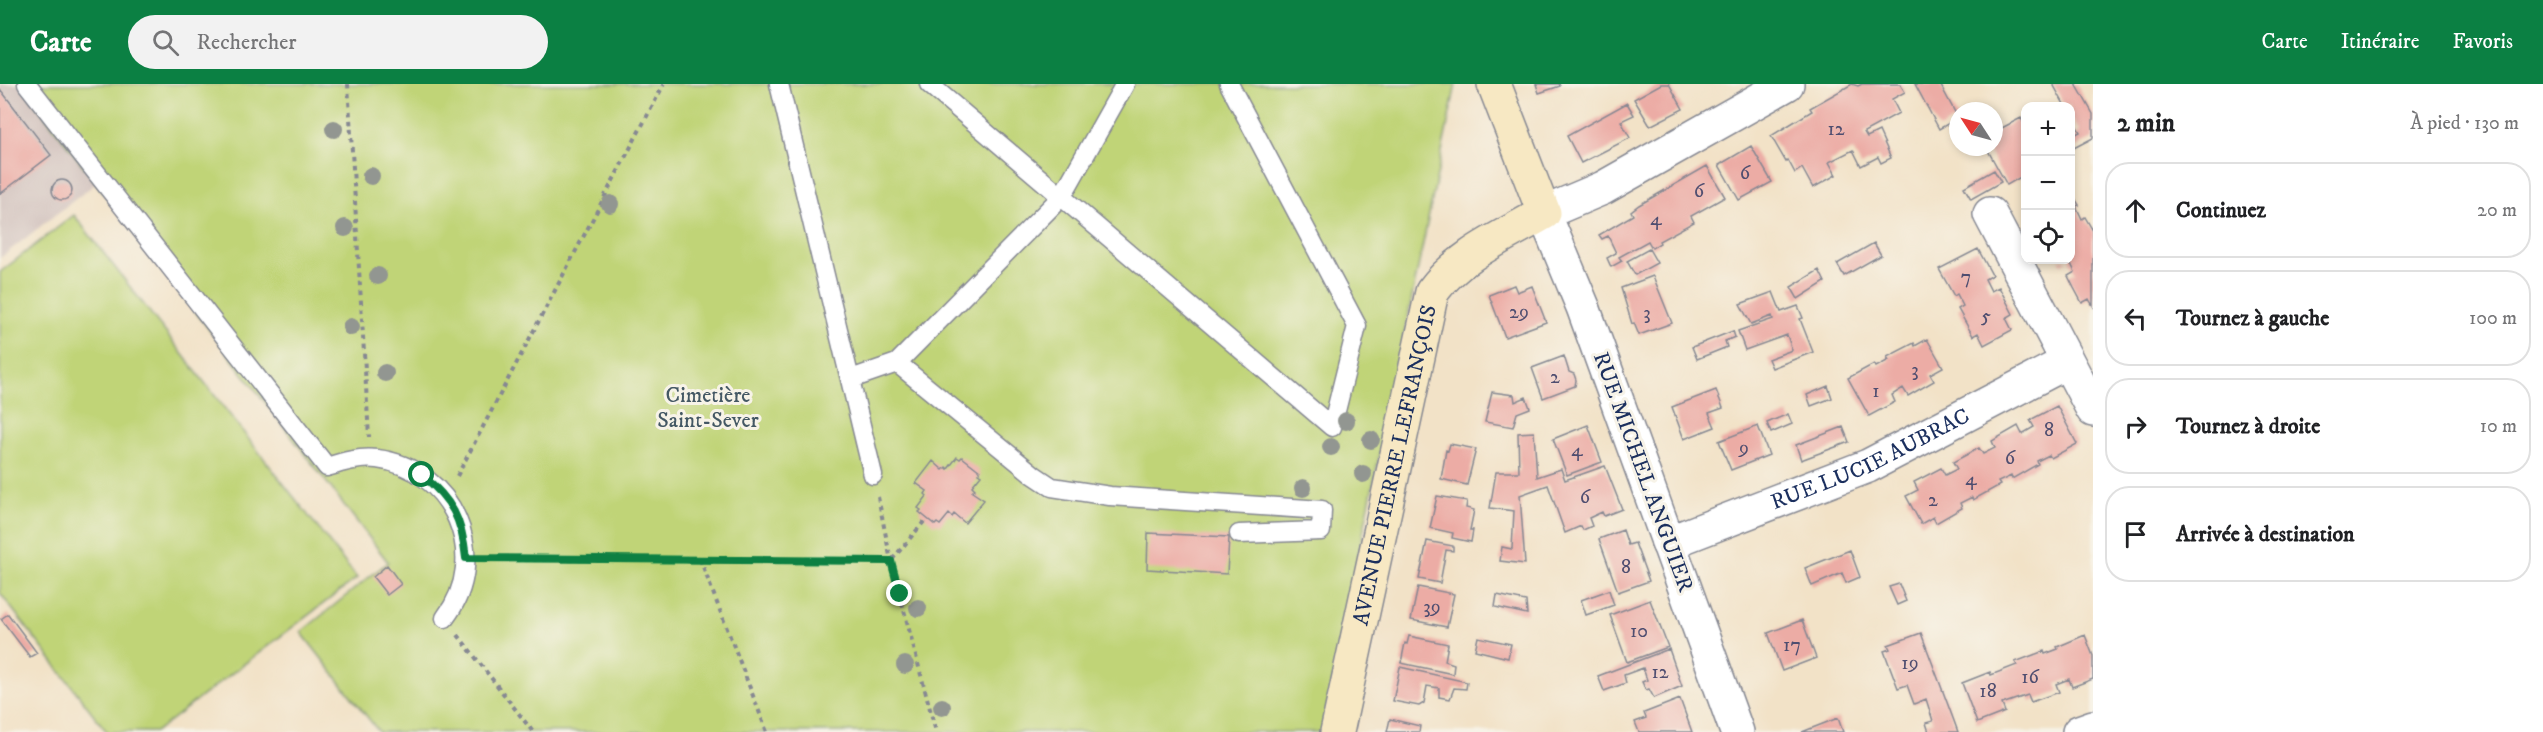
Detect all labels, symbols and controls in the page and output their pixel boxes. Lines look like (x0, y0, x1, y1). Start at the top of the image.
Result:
search box (128, 15, 548, 69)
text: Carte (30, 25, 92, 60)
icon: search (149, 26, 182, 59)
text: Rechercher (197, 29, 297, 56)
text: Carte (2262, 29, 2308, 55)
text: Itinéraire (2341, 29, 2419, 55)
text: Favoris (2452, 29, 2513, 55)
north arrow (1949, 102, 2003, 156)
map controls (2021, 102, 2075, 264)
button: + (2021, 102, 2075, 156)
text: 2 min (2117, 107, 2175, 140)
text: À pied · 130 m (2410, 111, 2519, 136)
house number: 12 (1827, 117, 1845, 142)
button: − (2021, 156, 2075, 210)
house number: 6 (1740, 161, 1751, 186)
house number: 6 (1694, 179, 1705, 204)
icon: ahead (2119, 194, 2152, 227)
text: Continuez (2176, 197, 2266, 224)
text: 20 m (2477, 198, 2517, 223)
house number: 4 (1650, 207, 1662, 232)
button: locate (2021, 210, 2075, 264)
house number: 7 (1961, 265, 1971, 290)
house number: 29 (1509, 300, 1529, 325)
house number: 3 (1643, 301, 1651, 326)
street label: AVENUE PIERRE LEFRANÇOIS (1347, 302, 1442, 628)
icon: left (2119, 302, 2152, 335)
house number: 5 (1981, 304, 1991, 329)
text: Tournez à gauche (2176, 305, 2329, 332)
text: 100 m (2469, 306, 2517, 331)
street label: RUE MICHEL ANGUIER (1587, 348, 1699, 596)
house number: 3 (1911, 358, 1919, 383)
house number: 2 (1550, 365, 1560, 390)
house number: 1 (1872, 379, 1880, 404)
park label: Cimetière Saint-Sever (657, 382, 760, 434)
street label: RUE LUCIE AUBRAC (1767, 402, 1974, 516)
icon: right (2119, 410, 2152, 443)
text: Tournez à droite (2176, 413, 2320, 440)
text: 10 m (2480, 414, 2517, 439)
house number: 8 (2044, 418, 2054, 443)
house number: 9 (1738, 436, 1749, 461)
house number: 4 (1571, 438, 1583, 463)
house number: 6 (2005, 446, 2016, 471)
route start (408, 461, 434, 487)
house number: 4 (1965, 467, 1977, 492)
house number: 6 (1580, 485, 1591, 510)
house number: 2 (1928, 488, 1938, 513)
icon: arrive (2119, 518, 2152, 551)
text: Arrivée à destination (2176, 521, 2355, 548)
house number: 8 (1621, 555, 1631, 580)
route end (886, 580, 912, 606)
house number: 39 (1423, 595, 1441, 620)
house number: 10 (1630, 619, 1648, 644)
house number: 17 (1783, 633, 1801, 658)
house number: 19 (1901, 651, 1919, 676)
house number: 12 (1651, 660, 1669, 685)
house number: 16 (2021, 665, 2039, 690)
house number: 18 (1979, 679, 1997, 704)

